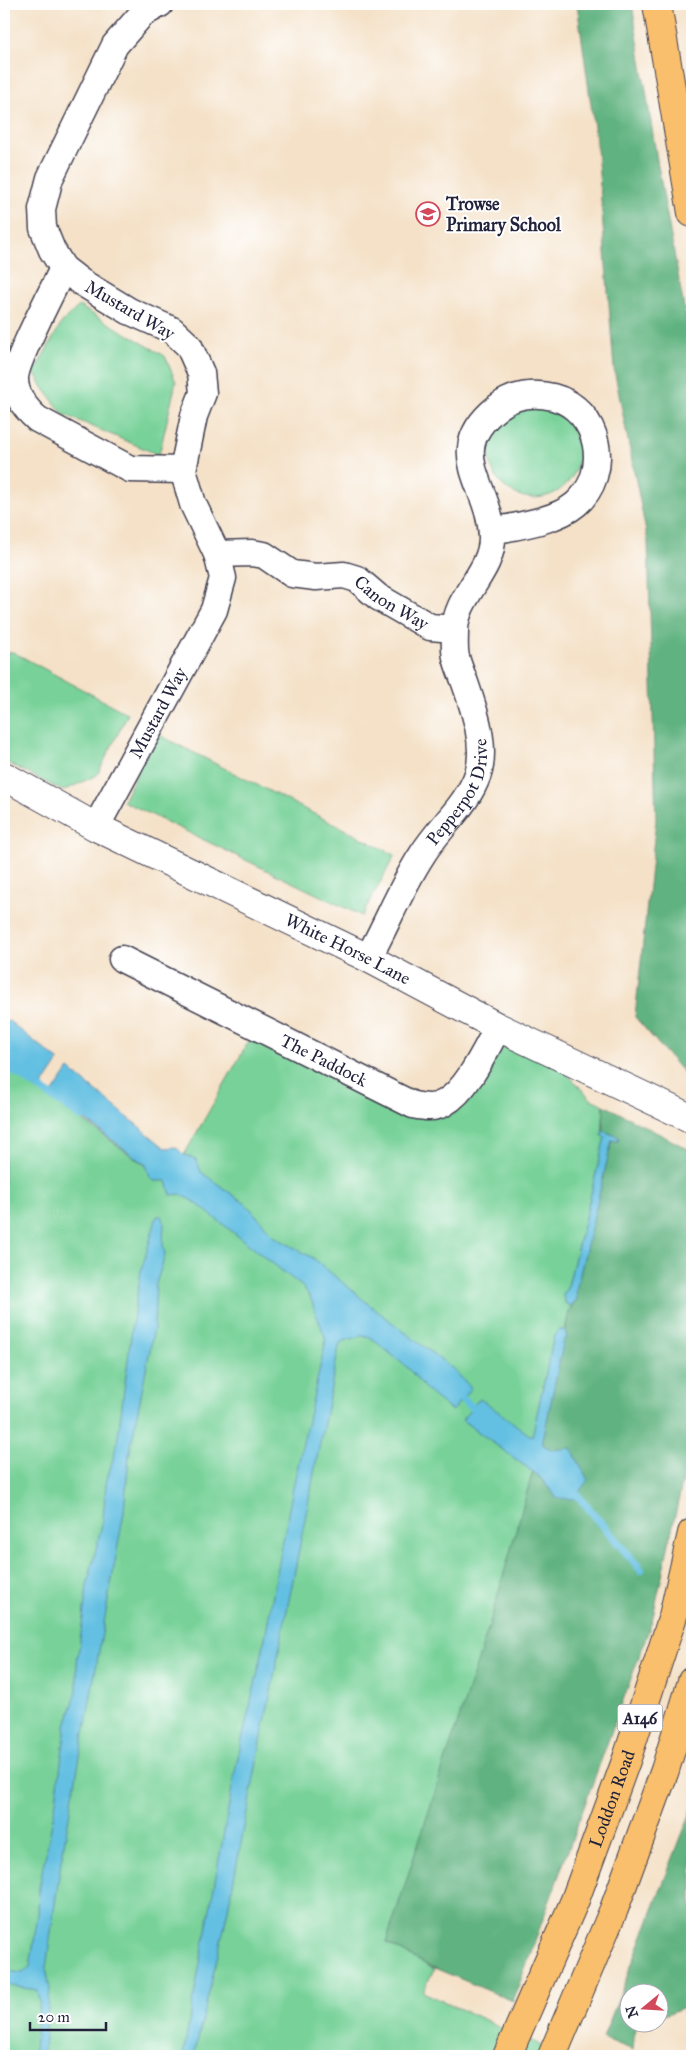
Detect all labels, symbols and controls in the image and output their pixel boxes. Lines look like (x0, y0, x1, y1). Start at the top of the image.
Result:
place label: Trowse Primary School (445, 193, 562, 237)
school or university icon: Trowse Primary School (415, 201, 441, 227)
street label: Mustard Way (81, 275, 179, 345)
street label: Canon Way (350, 571, 433, 635)
street label: Mustard Way (125, 663, 192, 762)
street label: Pepperpot Drive (422, 738, 492, 850)
street label: White Horse Lane (281, 909, 414, 990)
street label: The Paddock (277, 1029, 372, 1092)
road number: A146 (618, 1705, 662, 1732)
street label: Loddon Road (584, 1747, 640, 1850)
north arrow (618, 1982, 668, 2032)
scale bar (30, 2000, 106, 2032)
text: N (622, 2003, 642, 2020)
text: 20 m (38, 2008, 70, 2026)

